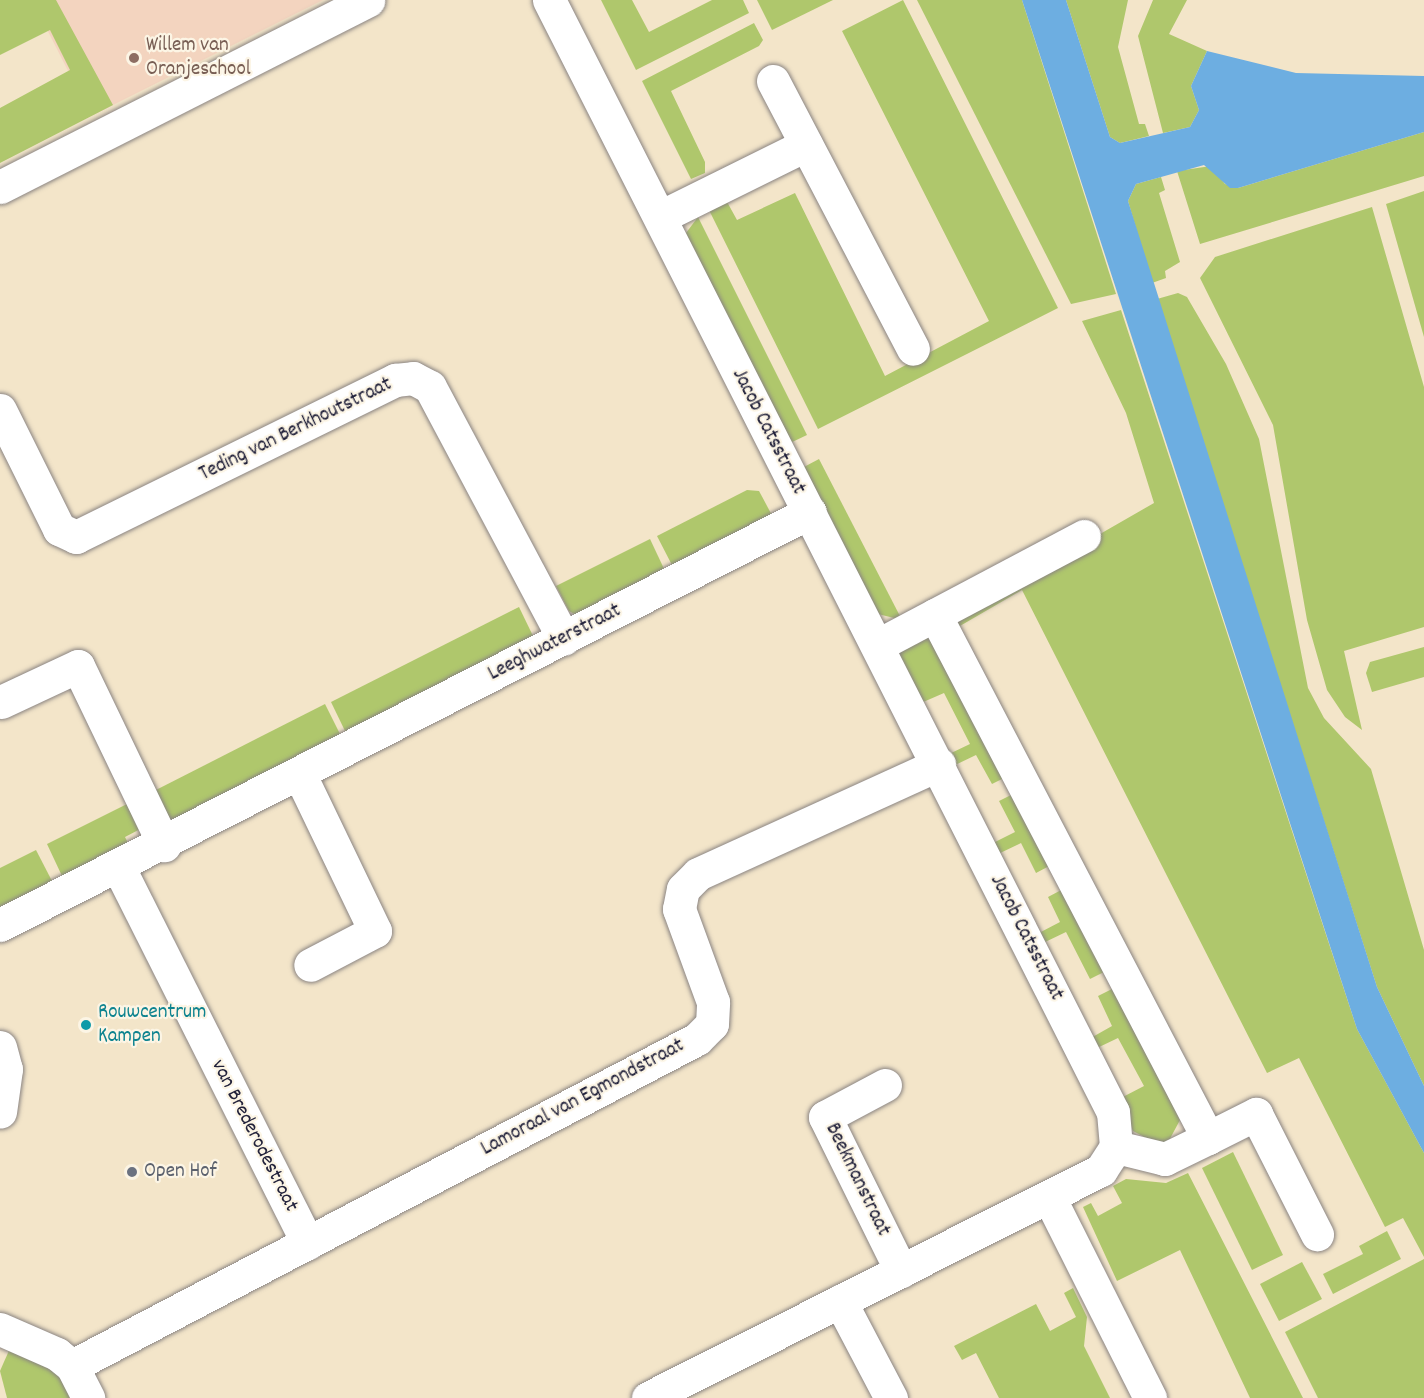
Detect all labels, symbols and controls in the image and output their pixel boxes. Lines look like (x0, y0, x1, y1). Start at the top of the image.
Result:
place label: Willem van Oranjeschool (146, 33, 251, 83)
marker: Willem van Oranjeschool (127, 51, 141, 65)
street label: Jacob Catsstraat (725, 365, 811, 499)
street label: Teding van Berkhoutstraat (195, 372, 397, 488)
street label: Leeghwaterstraat (484, 599, 626, 687)
street label: Jacob Catsstraat (983, 871, 1069, 1005)
place label: Rouwcentrum Kampen (98, 1000, 207, 1050)
marker: Rouwcentrum Kampen (79, 1018, 93, 1032)
street label: Lamoraal van Egmondstraat (477, 1034, 689, 1162)
street label: van Brederodestraat (205, 1056, 303, 1216)
street label: Beekmanstraat (819, 1119, 895, 1241)
place label: Open Hof (144, 1159, 217, 1185)
marker: Open Hof (125, 1165, 139, 1179)

